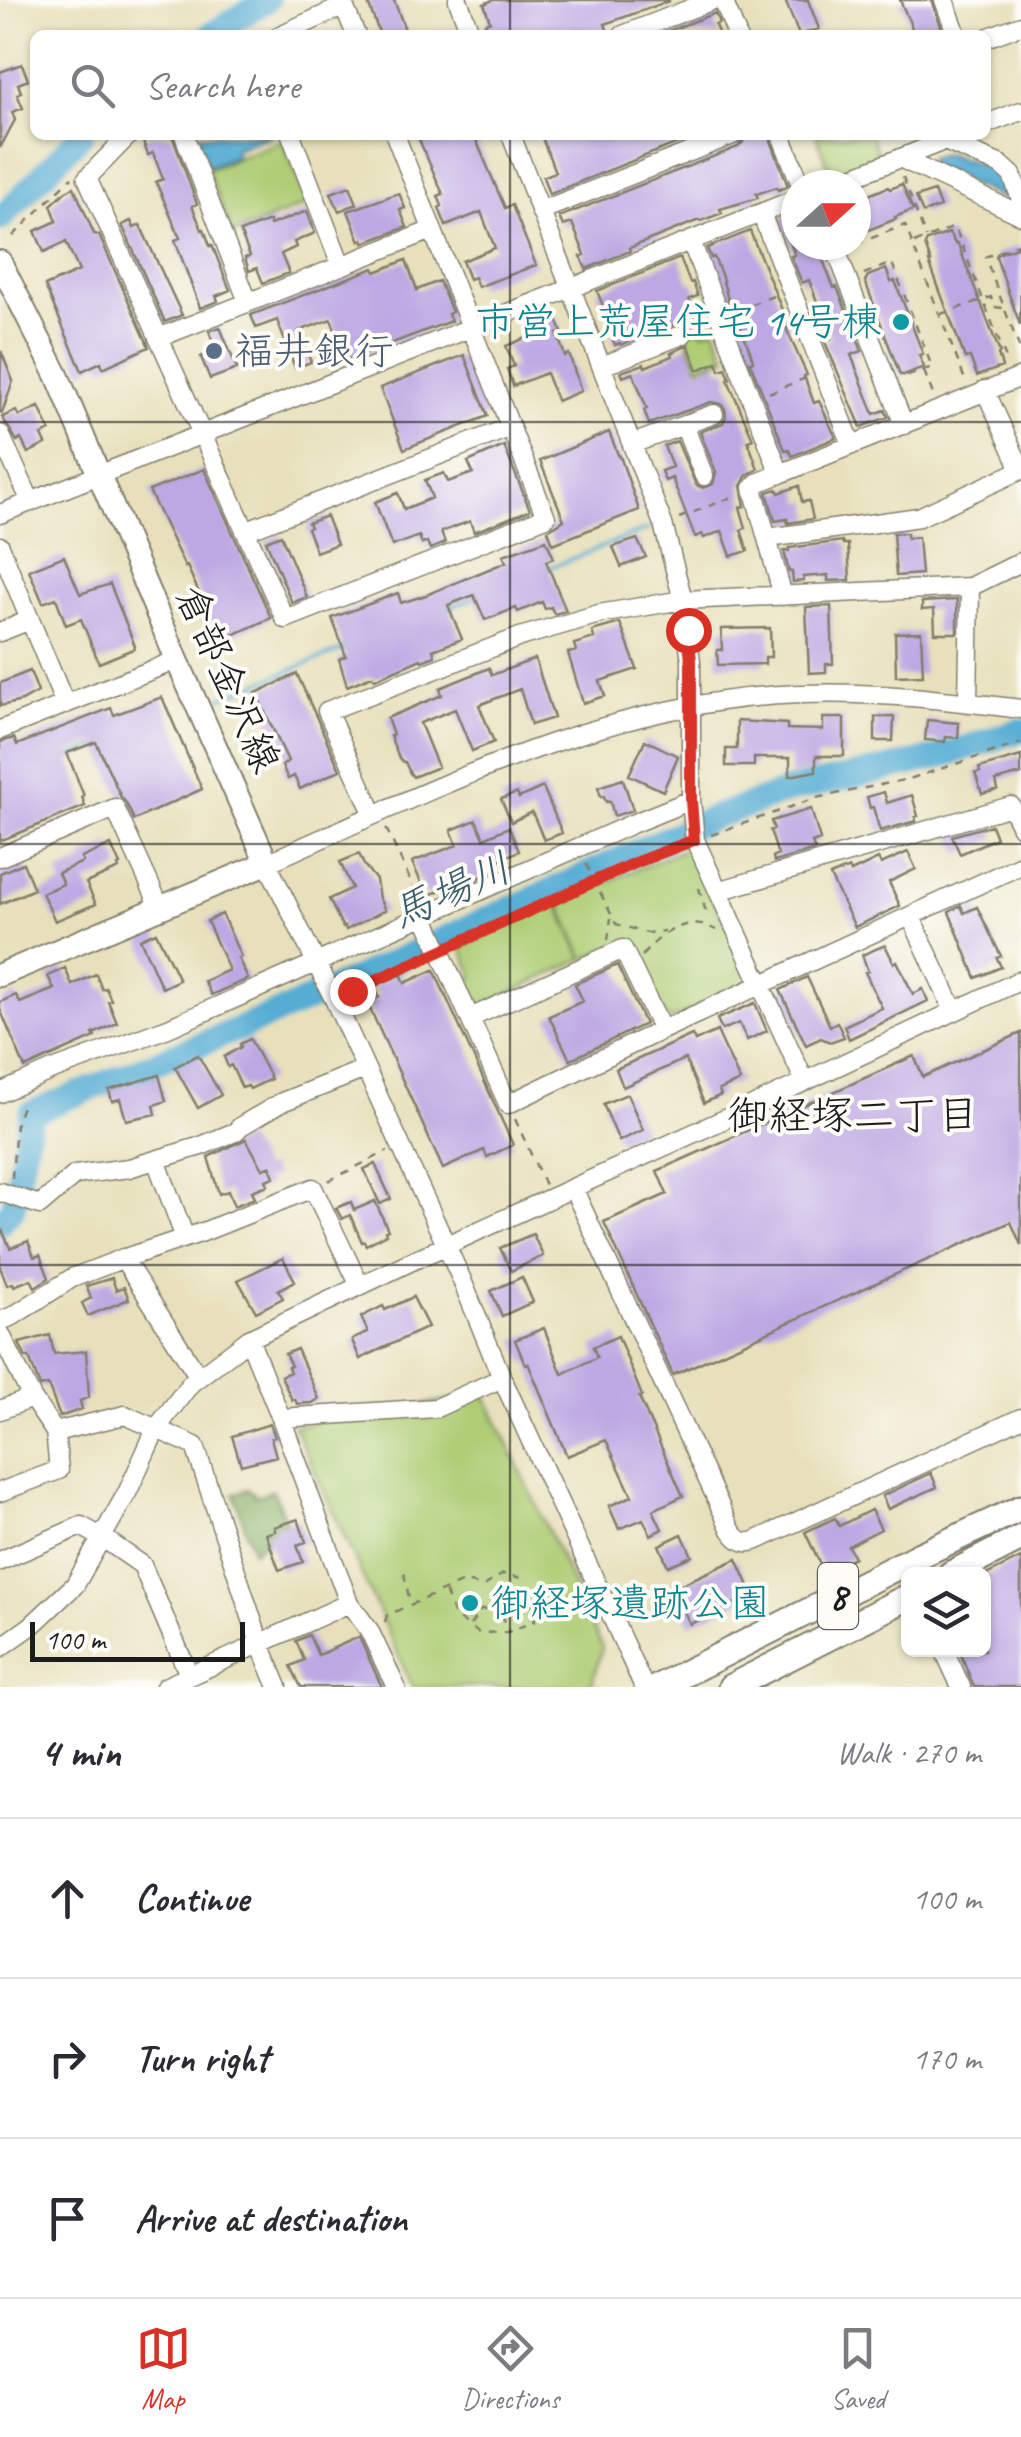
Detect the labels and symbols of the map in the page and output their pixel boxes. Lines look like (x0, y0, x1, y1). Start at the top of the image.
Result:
north arrow (781, 170, 871, 260)
place label: 市営上荒屋住宅 14号棟 (475, 297, 881, 347)
marker: 市営上荒屋住宅 14号棟 (890, 311, 912, 333)
place label: 福井銀行 (234, 326, 394, 376)
marker: 福井銀行 (203, 340, 225, 362)
street label: 倉部金沢線 (164, 577, 292, 781)
route start (666, 608, 712, 654)
water label: 馬場川 (383, 841, 519, 941)
route end (330, 969, 376, 1015)
district label: 御経塚二丁目 (727, 1089, 979, 1142)
road number: 8 (818, 1563, 858, 1629)
place label: 御経塚遺跡公園 (490, 1578, 770, 1628)
marker: 御経塚遺跡公園 (459, 1592, 481, 1614)
scale bar (30, 1617, 245, 1662)

